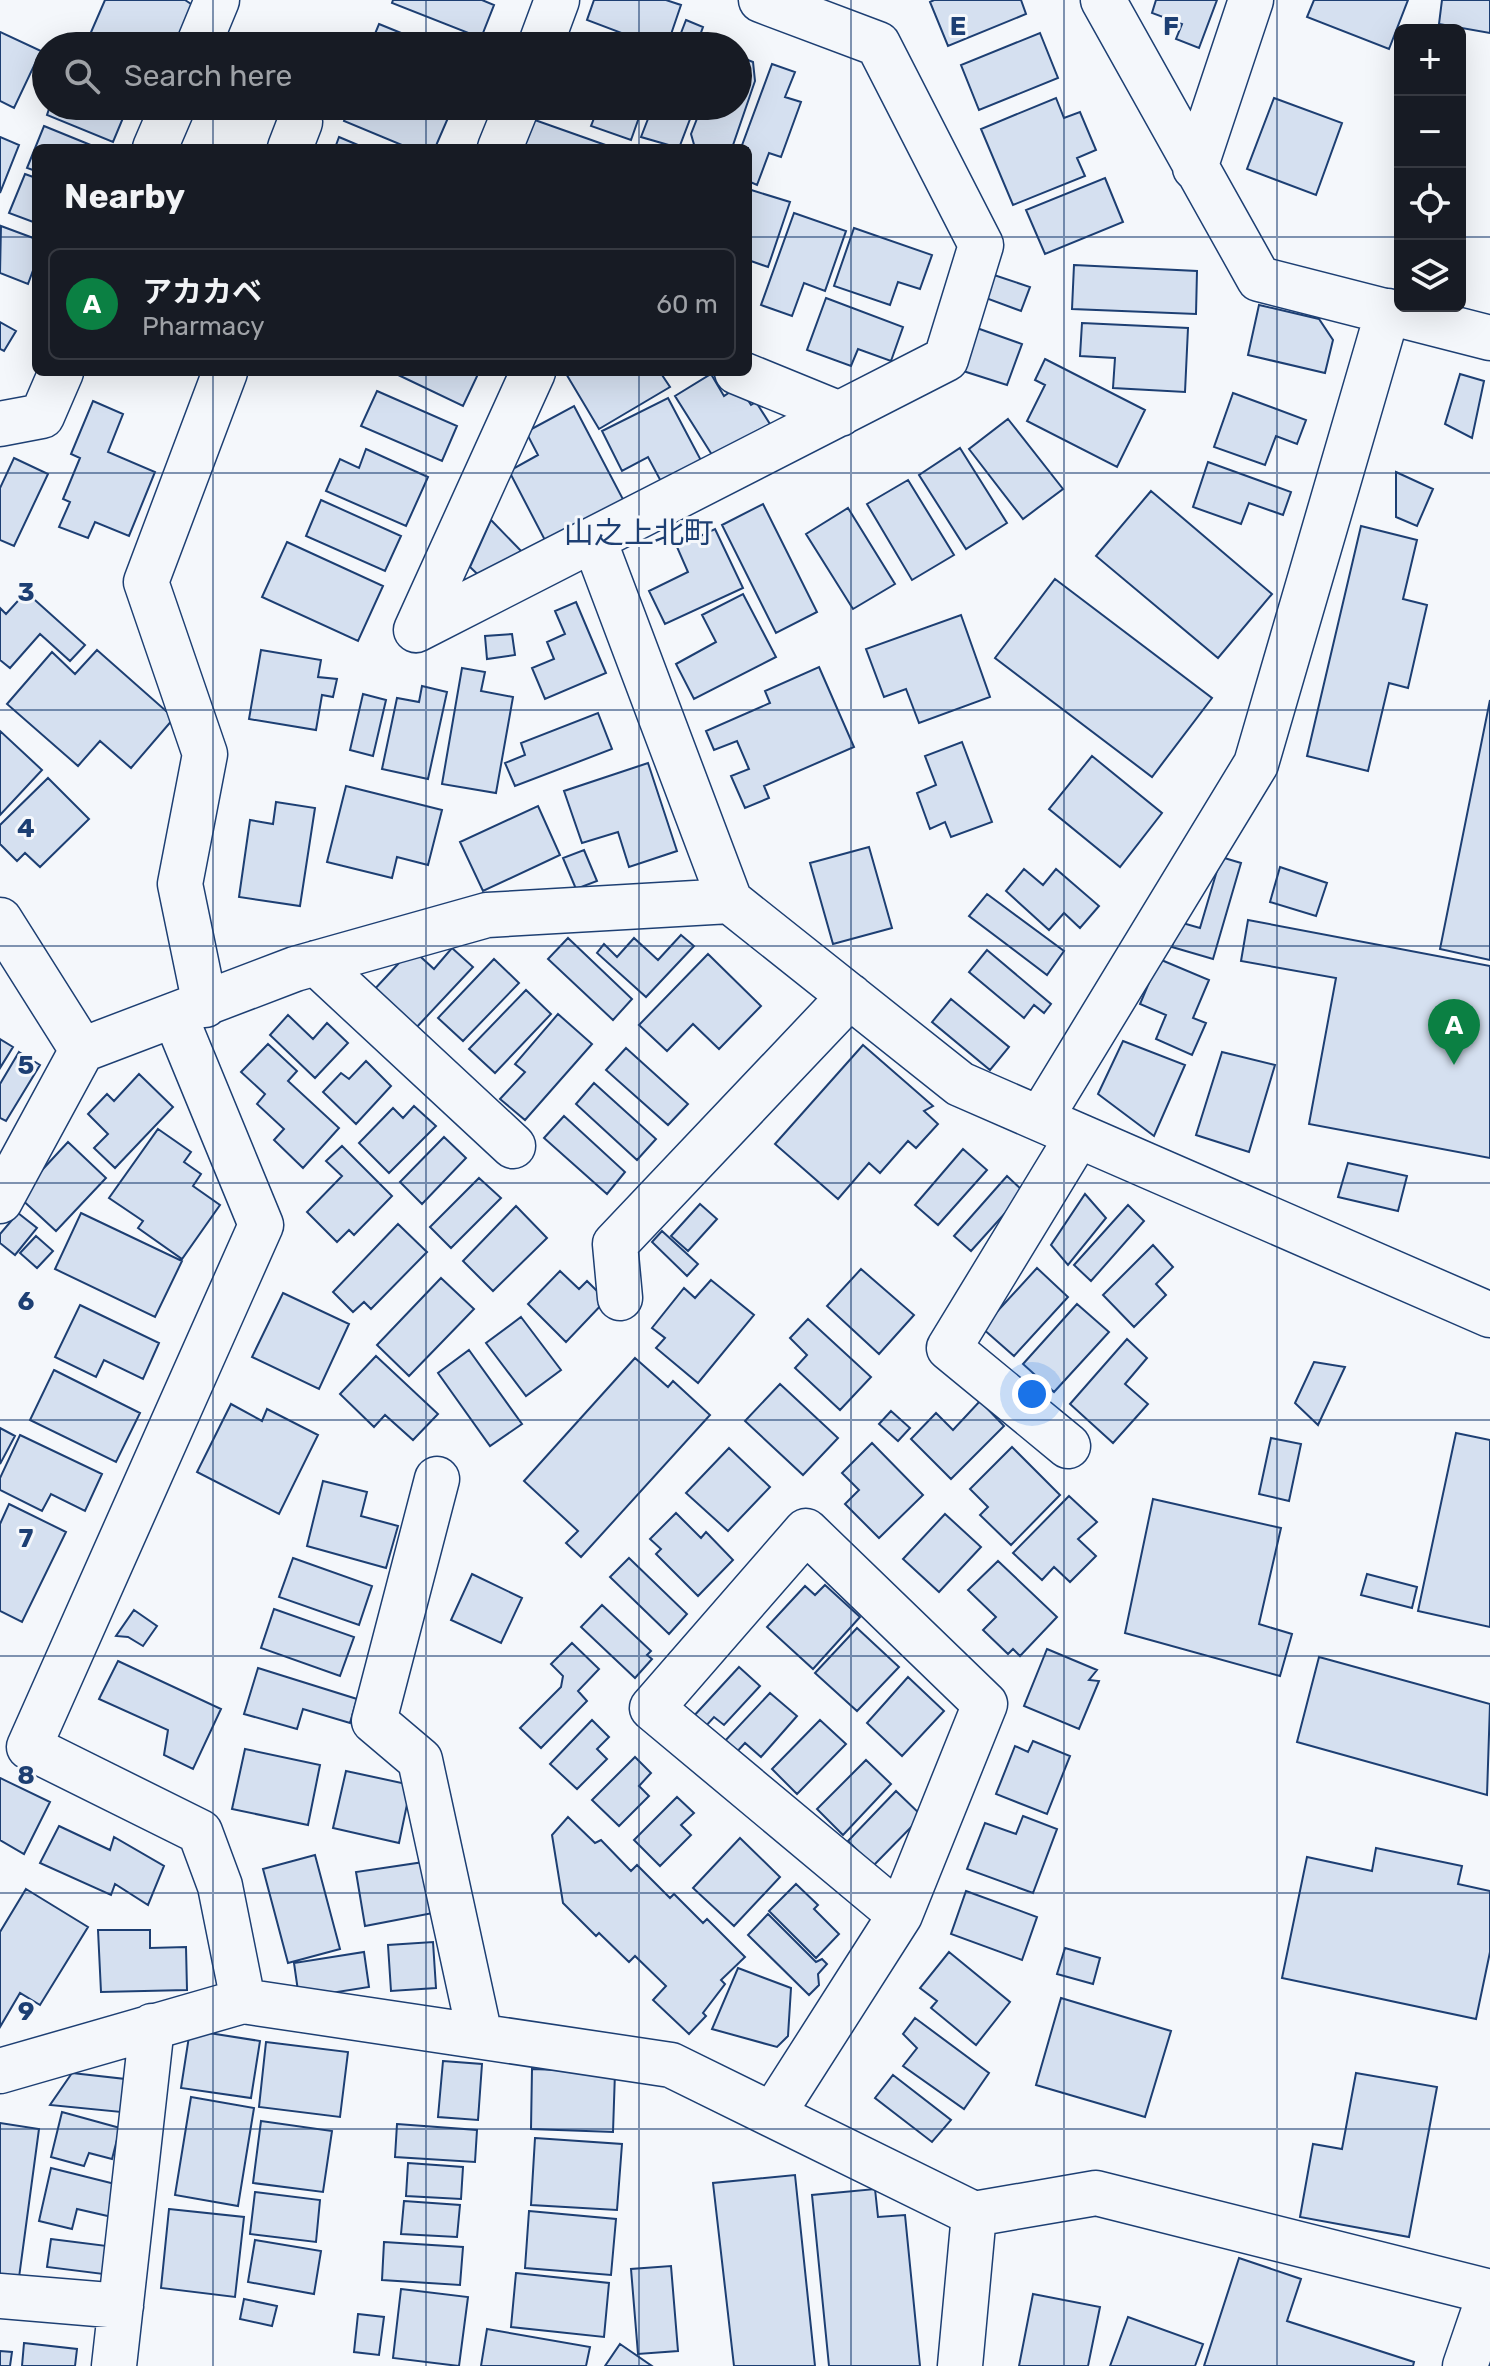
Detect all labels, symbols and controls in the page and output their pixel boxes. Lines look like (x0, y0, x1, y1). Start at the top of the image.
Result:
text: E (950, 11, 966, 42)
text: F (1163, 11, 1179, 42)
map controls (1394, 24, 1466, 312)
button: + (1394, 24, 1466, 96)
search box (32, 32, 752, 120)
icon: search (60, 54, 104, 98)
text: Search here (124, 58, 292, 94)
button: − (1394, 96, 1466, 168)
button: locate (1394, 168, 1466, 240)
text: Nearby (64, 176, 185, 217)
button: layers (1394, 240, 1466, 312)
text: アカカベ (142, 274, 262, 310)
text: A (83, 289, 101, 320)
text: 60 m (656, 289, 718, 320)
text: Pharmacy (142, 311, 265, 342)
district label: 山之上北町 (564, 515, 714, 551)
text: 3 (17, 577, 35, 608)
text: 4 (17, 813, 35, 844)
pin: A (1428, 999, 1480, 1065)
text: 5 (18, 1050, 34, 1081)
text: 6 (18, 1286, 35, 1317)
your location (1012, 1374, 1052, 1414)
text: 7 (19, 1523, 34, 1554)
text: 8 (17, 1760, 35, 1791)
text: 9 (18, 1996, 34, 2027)

